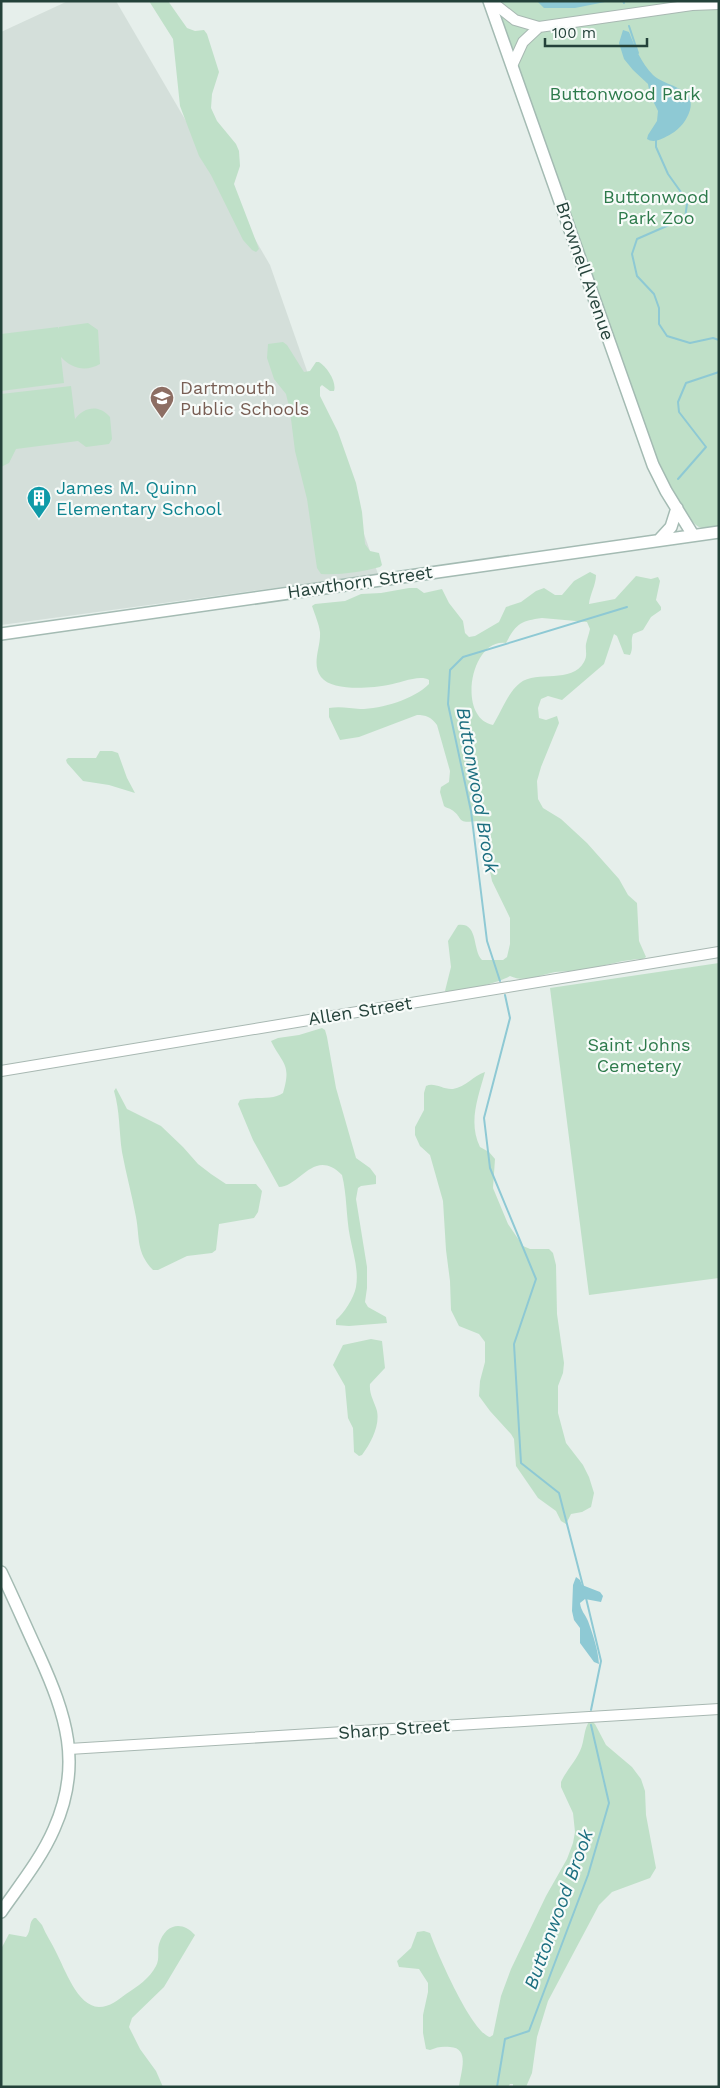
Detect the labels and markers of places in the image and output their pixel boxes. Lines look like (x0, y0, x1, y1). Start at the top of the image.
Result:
place label: Dartmouth Public Schools (180, 377, 309, 419)
school or university icon: Dartmouth Public Schools (149, 385, 175, 419)
place label: James M. Quinn Elementary School (56, 477, 222, 519)
building icon: James M. Quinn Elementary School (26, 485, 52, 519)

